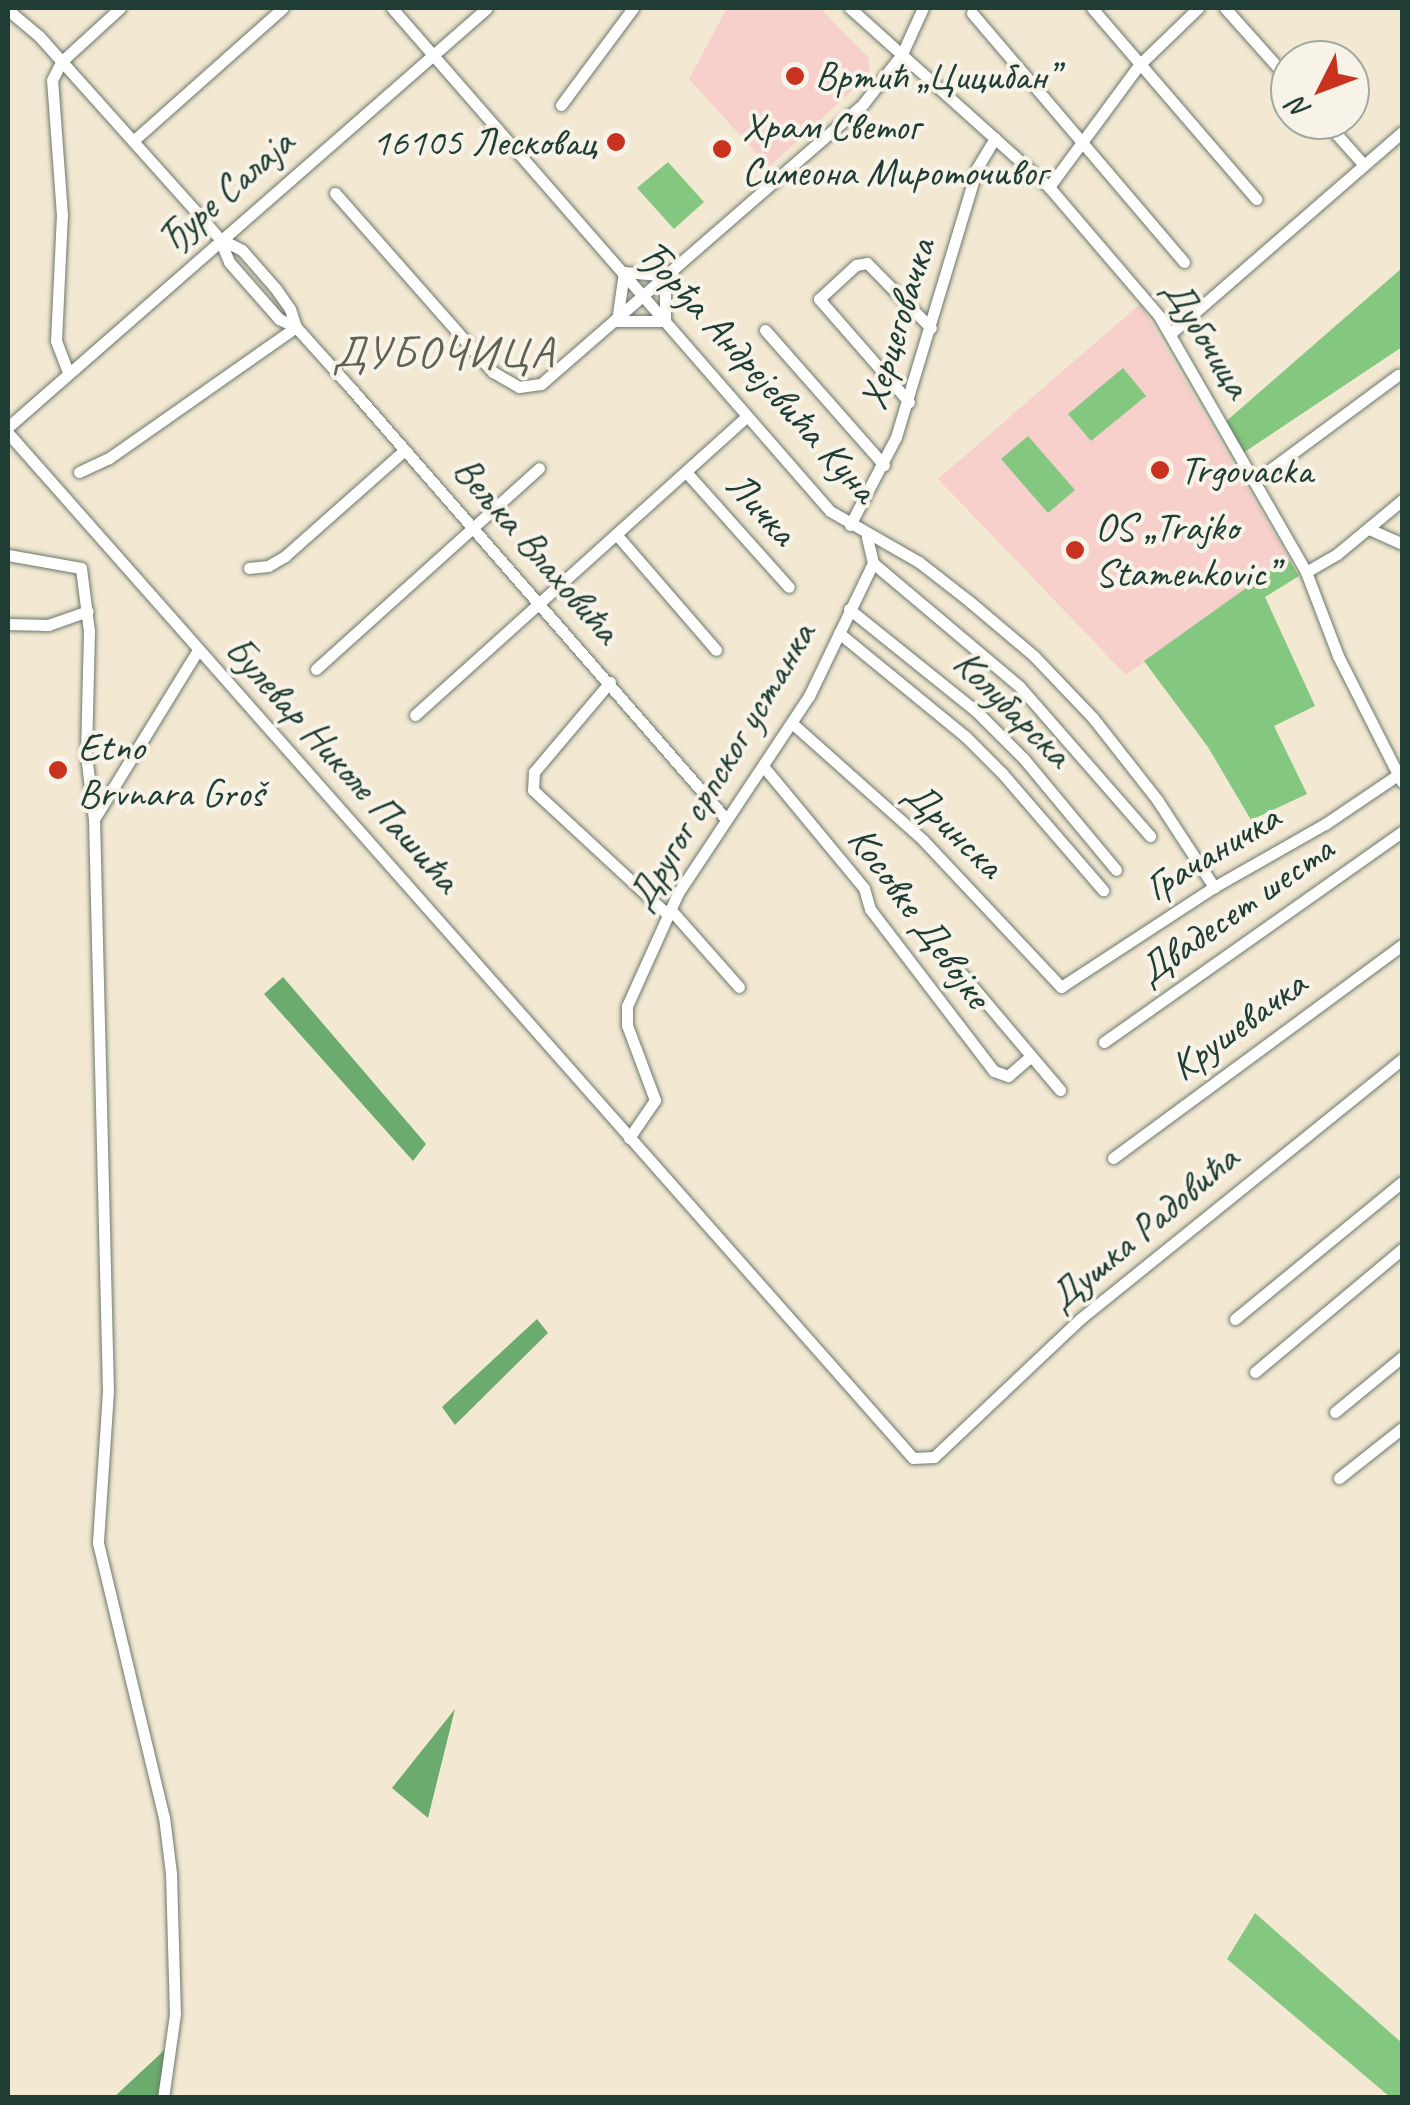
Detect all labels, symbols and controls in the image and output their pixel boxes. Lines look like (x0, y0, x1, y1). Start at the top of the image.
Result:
north arrow (1270, 40, 1370, 140)
place label: Вртић „Цицибан” (815, 52, 1057, 100)
marker: Вртић „Цицибан” (784, 65, 806, 87)
text: N (1280, 91, 1318, 127)
place label: Храм Светог Симеона Мироточивог (742, 102, 1042, 196)
street label: Ђуре Салаја (146, 118, 304, 264)
place label: 16105 Лесковац (372, 118, 596, 166)
marker: 16105 Лесковац (605, 131, 627, 153)
marker: Храм Светог Симеона Мироточивог (711, 138, 733, 160)
street label: Ђорђа Андрејевића Куна (628, 230, 888, 512)
street label: Херцеговачка (848, 233, 946, 415)
street label: Дубочица (1152, 270, 1262, 406)
district label: ДУБОЧИЦА (332, 326, 556, 380)
street label: Вељка Влаховића (441, 445, 633, 655)
place label: Trgovacka (1180, 446, 1312, 494)
marker: Trgovacka (1149, 459, 1171, 481)
street label: Личка (716, 461, 808, 555)
place label: OS „Trajko Stamenkovic” (1095, 503, 1276, 597)
marker: OS „Trajko Stamenkovic” (1064, 539, 1086, 561)
street label: Другог српског устанка (617, 614, 825, 918)
street label: Булевар Николе Пашића (214, 625, 472, 903)
street label: Колубарска (944, 639, 1082, 777)
place label: Etno Brvnara Groš (78, 723, 264, 817)
marker: Etno Brvnara Groš (47, 759, 69, 781)
street label: Дринска (894, 770, 1014, 888)
street label: Грачаничка (1136, 793, 1288, 911)
street label: Косовке Девојке (838, 817, 1002, 1017)
street label: Двадесет шеста (1127, 824, 1343, 996)
street label: Крушевачка (1161, 960, 1315, 1090)
street label: Душка Радовића (1040, 1136, 1246, 1320)

